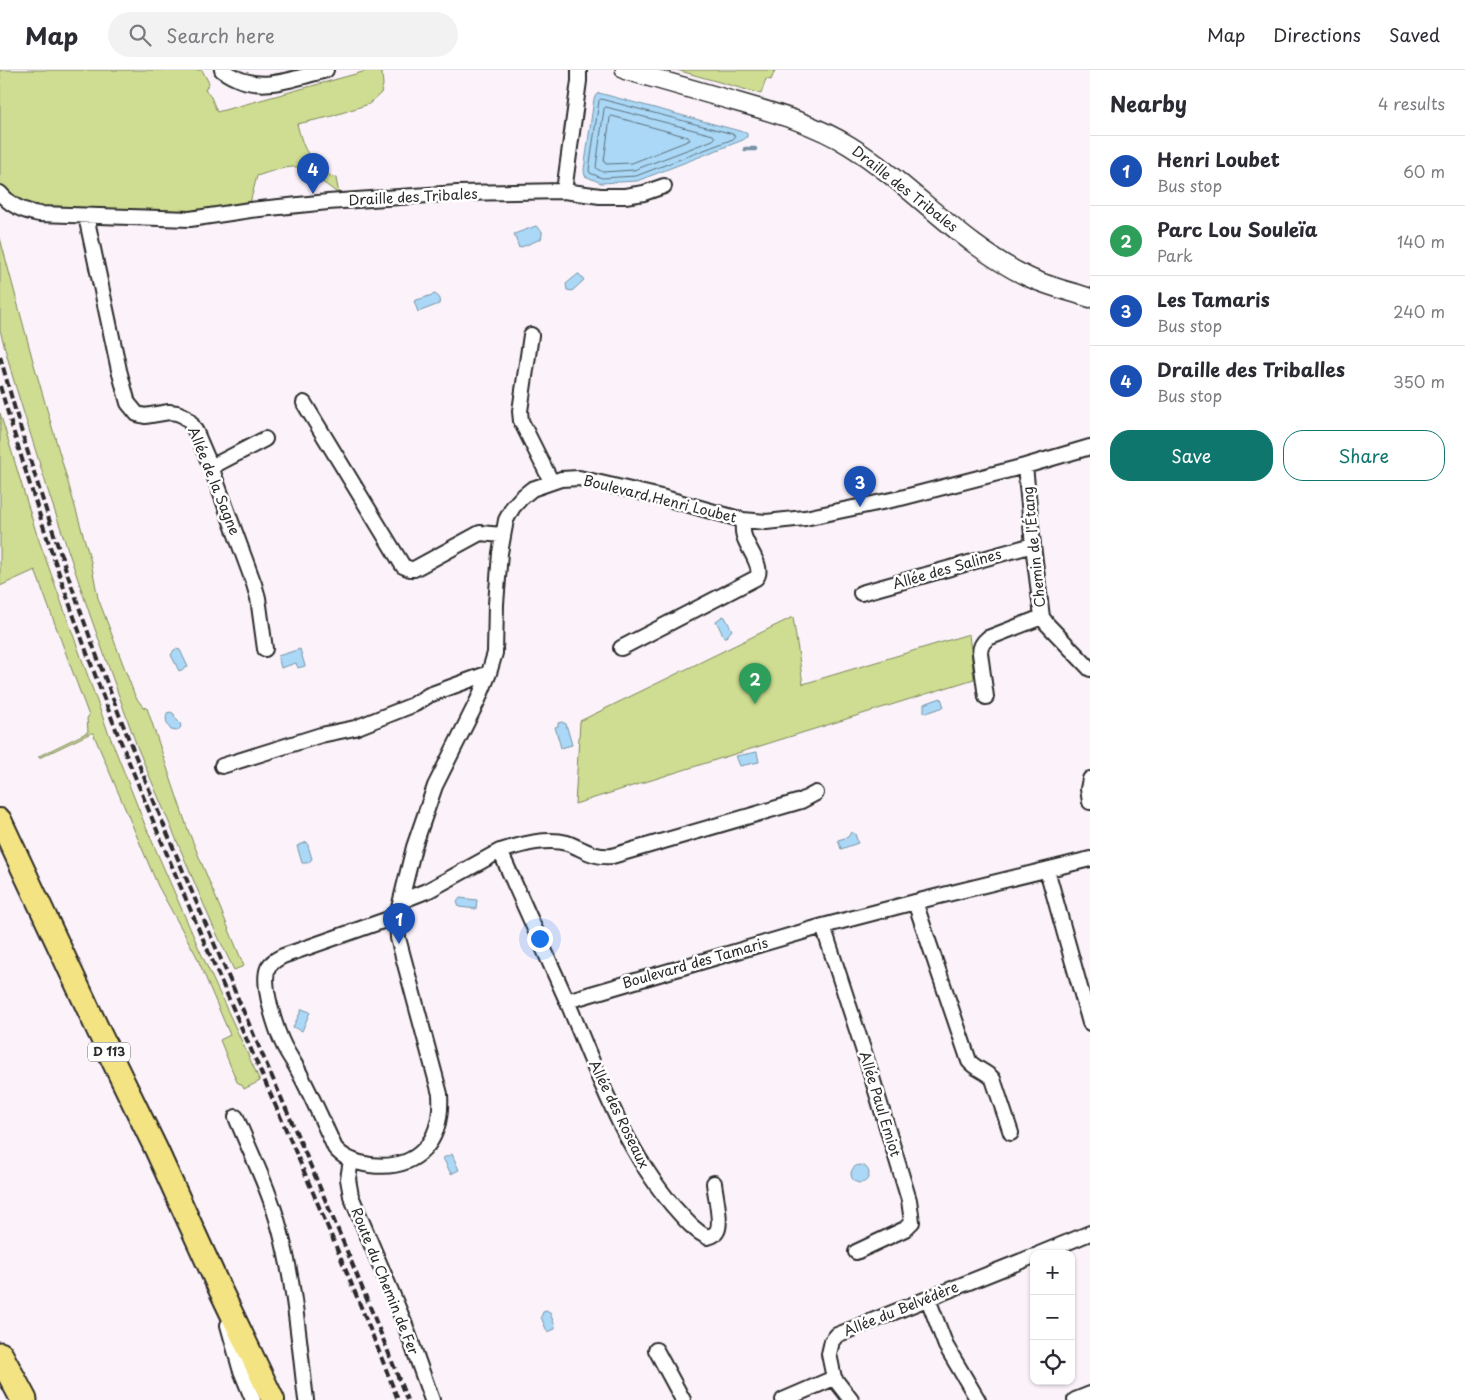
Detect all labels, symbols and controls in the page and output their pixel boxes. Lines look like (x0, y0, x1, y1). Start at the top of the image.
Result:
search box (108, 12, 458, 57)
text: Map (25, 17, 78, 53)
icon: search (126, 21, 154, 49)
text: Search here (166, 21, 275, 49)
text: Map (1207, 21, 1245, 48)
text: Directions (1273, 21, 1361, 48)
text: Saved (1389, 21, 1440, 48)
text: Nearby (1110, 87, 1187, 119)
text: 4 results (1378, 91, 1445, 115)
street label: Draille des Tribales (848, 141, 963, 237)
text: Henri Loubet (1157, 145, 1280, 173)
pin: 4 (297, 153, 329, 194)
text: 1 (1122, 159, 1130, 183)
text: 60 m (1403, 159, 1445, 183)
text: Bus stop (1157, 173, 1222, 197)
street label: Draille des Tribales (348, 183, 478, 210)
text: Parc Lou Souleïa (1157, 215, 1318, 243)
text: 2 (1120, 229, 1132, 253)
text: 140 m (1397, 229, 1445, 253)
text: Park (1157, 243, 1193, 267)
text: Les Tamaris (1157, 285, 1270, 313)
text: 3 (1121, 299, 1131, 323)
text: 240 m (1393, 299, 1445, 323)
text: Bus stop (1157, 313, 1222, 337)
text: Draille des Triballes (1157, 355, 1345, 383)
text: 4 (1121, 369, 1131, 393)
text: 350 m (1393, 369, 1445, 393)
text: Bus stop (1157, 383, 1222, 407)
street label: Allée de la Sagne (183, 423, 246, 538)
button: Save (1110, 430, 1273, 481)
button: Share (1283, 430, 1445, 481)
pin: 3 (844, 466, 876, 507)
street label: Boulevard Henri Loubet (581, 469, 739, 528)
street label: Chemin de l'Étang (1017, 485, 1050, 609)
street label: Allée des Salines (890, 543, 1004, 594)
pin: 2 (739, 663, 771, 704)
pin: 1 (383, 903, 415, 944)
your location (527, 926, 553, 952)
street label: Boulevard des Tamaris (619, 932, 770, 993)
road number: D 113 (88, 1042, 130, 1062)
street label: Allée Paul Emiot (854, 1049, 907, 1159)
street label: Allée des Roseaux (584, 1056, 655, 1171)
street label: Route du Chemin de Fer (346, 1204, 425, 1358)
map controls (1030, 1250, 1075, 1385)
button: + (1030, 1250, 1075, 1295)
street label: Allée du Belvédère (840, 1276, 962, 1341)
button: − (1030, 1295, 1075, 1340)
button: locate (1030, 1340, 1075, 1385)

